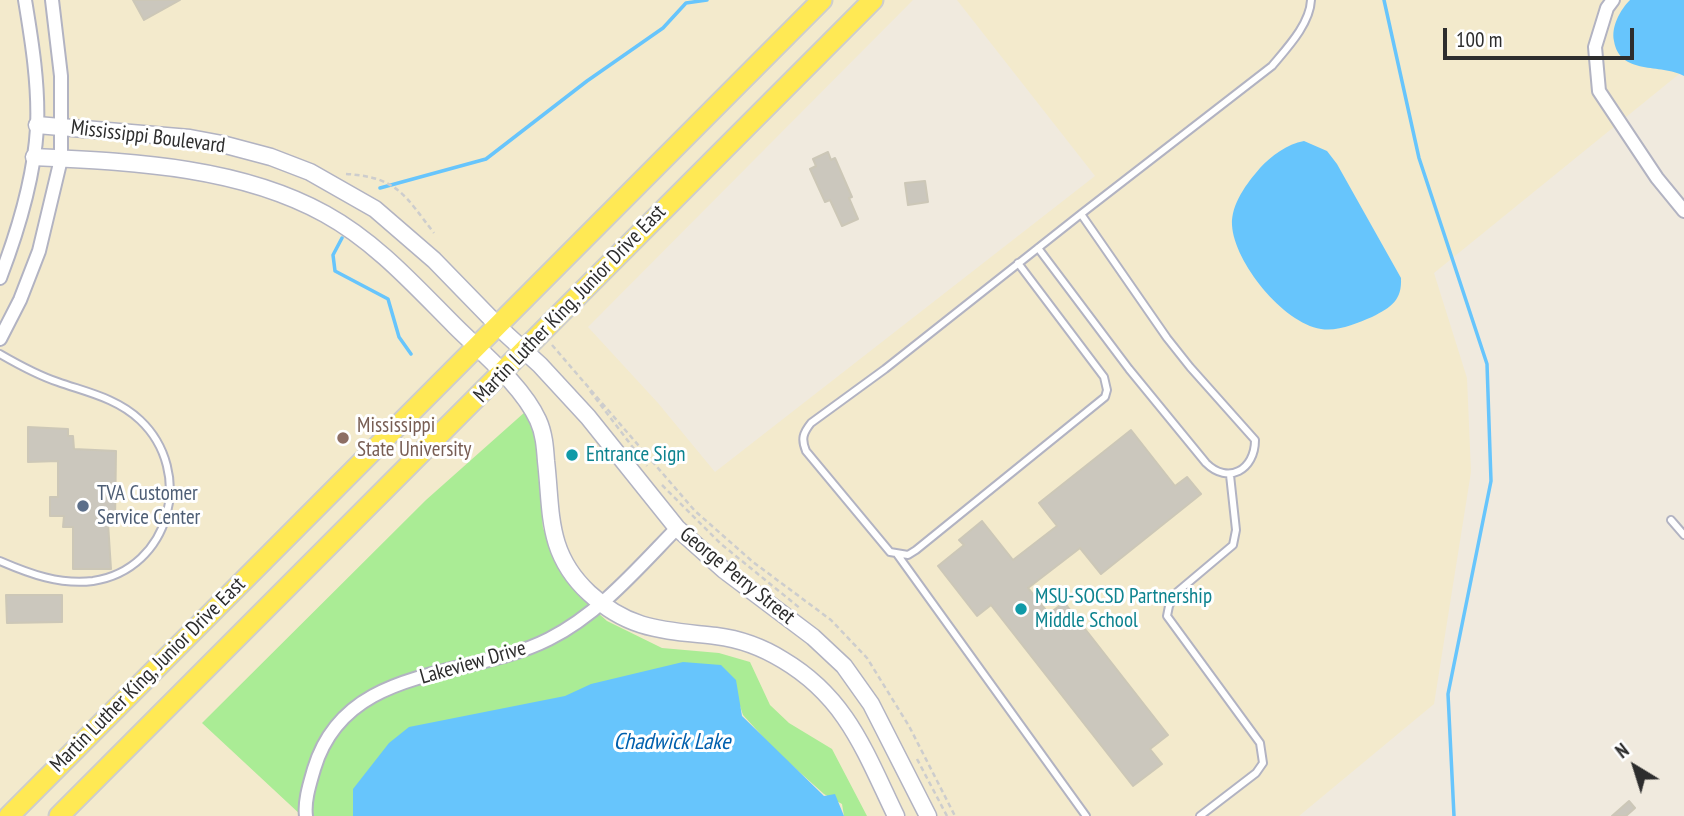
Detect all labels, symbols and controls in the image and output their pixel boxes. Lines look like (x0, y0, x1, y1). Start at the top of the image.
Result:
scale bar (1446, 14, 1637, 58)
text: 100 m (1456, 26, 1502, 53)
street label: Mississippi Boulevard (69, 115, 227, 159)
street label: Martin Luther King, Junior Drive East (469, 200, 671, 408)
place label: Mississippi State University (357, 413, 471, 463)
marker: Mississippi State University (335, 430, 351, 446)
place label: Entrance Sign (586, 442, 685, 468)
marker: Entrance Sign (564, 447, 580, 463)
place label: TVA Customer Service Center (97, 481, 200, 531)
marker: TVA Customer Service Center (75, 498, 91, 514)
street label: George Perry Street (674, 522, 800, 630)
street label: Martin Luther King, Junior Drive East (45, 572, 251, 778)
place label: MSU-SOCSD Partnership Middle School (1035, 584, 1212, 634)
marker: MSU-SOCSD Partnership Middle School (1013, 601, 1029, 617)
street label: Lakeview Drive (417, 636, 529, 690)
water label: Chadwick Lake (614, 728, 730, 756)
north arrow (1600, 732, 1670, 802)
text: N (1611, 738, 1633, 763)

